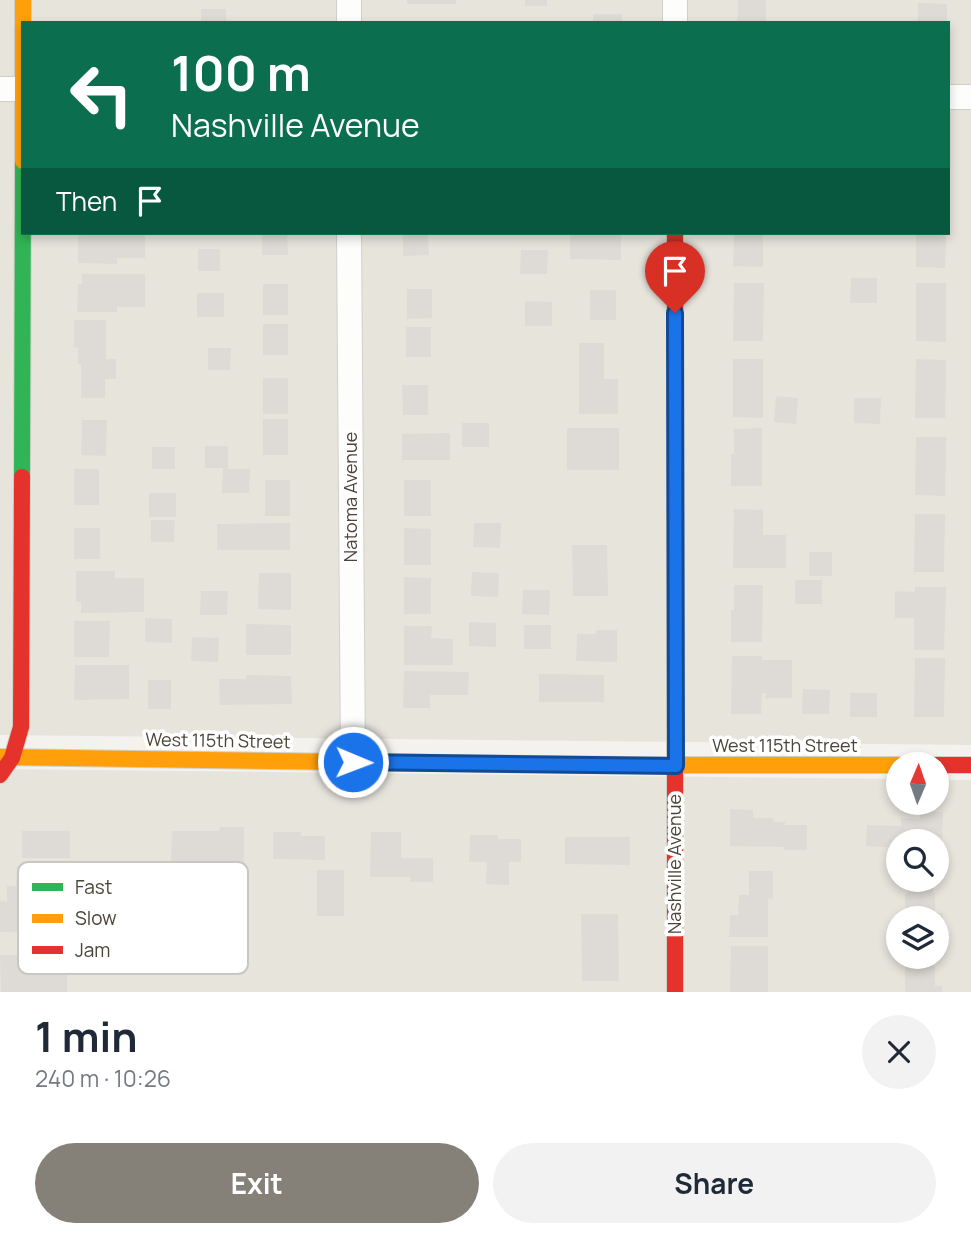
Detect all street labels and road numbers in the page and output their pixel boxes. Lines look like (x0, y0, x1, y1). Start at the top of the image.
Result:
street label: Natoma Avenue (338, 432, 362, 562)
street label: West 115th Street (145, 727, 291, 753)
street label: West 115th Street (712, 733, 858, 757)
street label: Nashville Avenue (662, 794, 686, 934)

